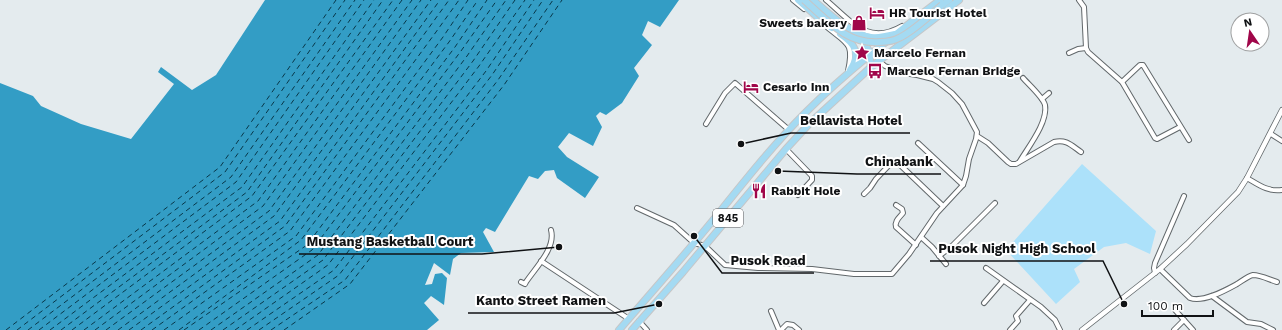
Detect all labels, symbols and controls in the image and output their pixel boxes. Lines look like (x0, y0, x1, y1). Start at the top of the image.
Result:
hotel icon: HR Tourist Hotel (868, 4, 886, 22)
place label: HR Tourist Hotel (889, 6, 987, 20)
north arrow (1230, 12, 1270, 52)
shop icon: Sweets bakery (850, 14, 868, 32)
text: N (1242, 15, 1253, 30)
place label: Sweets bakery (759, 16, 847, 30)
place icon: Marcelo Fernan (853, 44, 871, 62)
place label: Marcelo Fernan (874, 46, 966, 60)
bus stop icon: Marcelo Fernan Bridge (866, 62, 884, 80)
place label: Marcelo Fernan Bridge (887, 64, 1020, 78)
hotel icon: Cesario Inn (742, 78, 760, 96)
place label: Cesario Inn (763, 80, 829, 94)
callout: Bellavista Hotel (791, 108, 910, 133)
text: Bellavista Hotel (800, 113, 903, 128)
callout: Chinabank (857, 149, 941, 174)
text: Chinabank (865, 154, 934, 169)
restaurant icon: Rabbit Hole (750, 182, 768, 200)
place label: Rabbit Hole (771, 184, 840, 198)
road number: 845 (713, 209, 743, 227)
callout: Mustang Basketball Court (299, 229, 482, 254)
text: Mustang Basketball Court (307, 234, 474, 249)
callout: Pusok Night High School (930, 236, 1103, 261)
text: Pusok Night High School (938, 241, 1096, 256)
callout: Pusok Road (722, 248, 814, 273)
text: Pusok Road (730, 253, 806, 268)
callout: Kanto Street Ramen (468, 288, 614, 313)
scale bar (1142, 292, 1213, 318)
text: Kanto Street Ramen (476, 293, 606, 308)
text: 100 m (1148, 299, 1183, 313)

